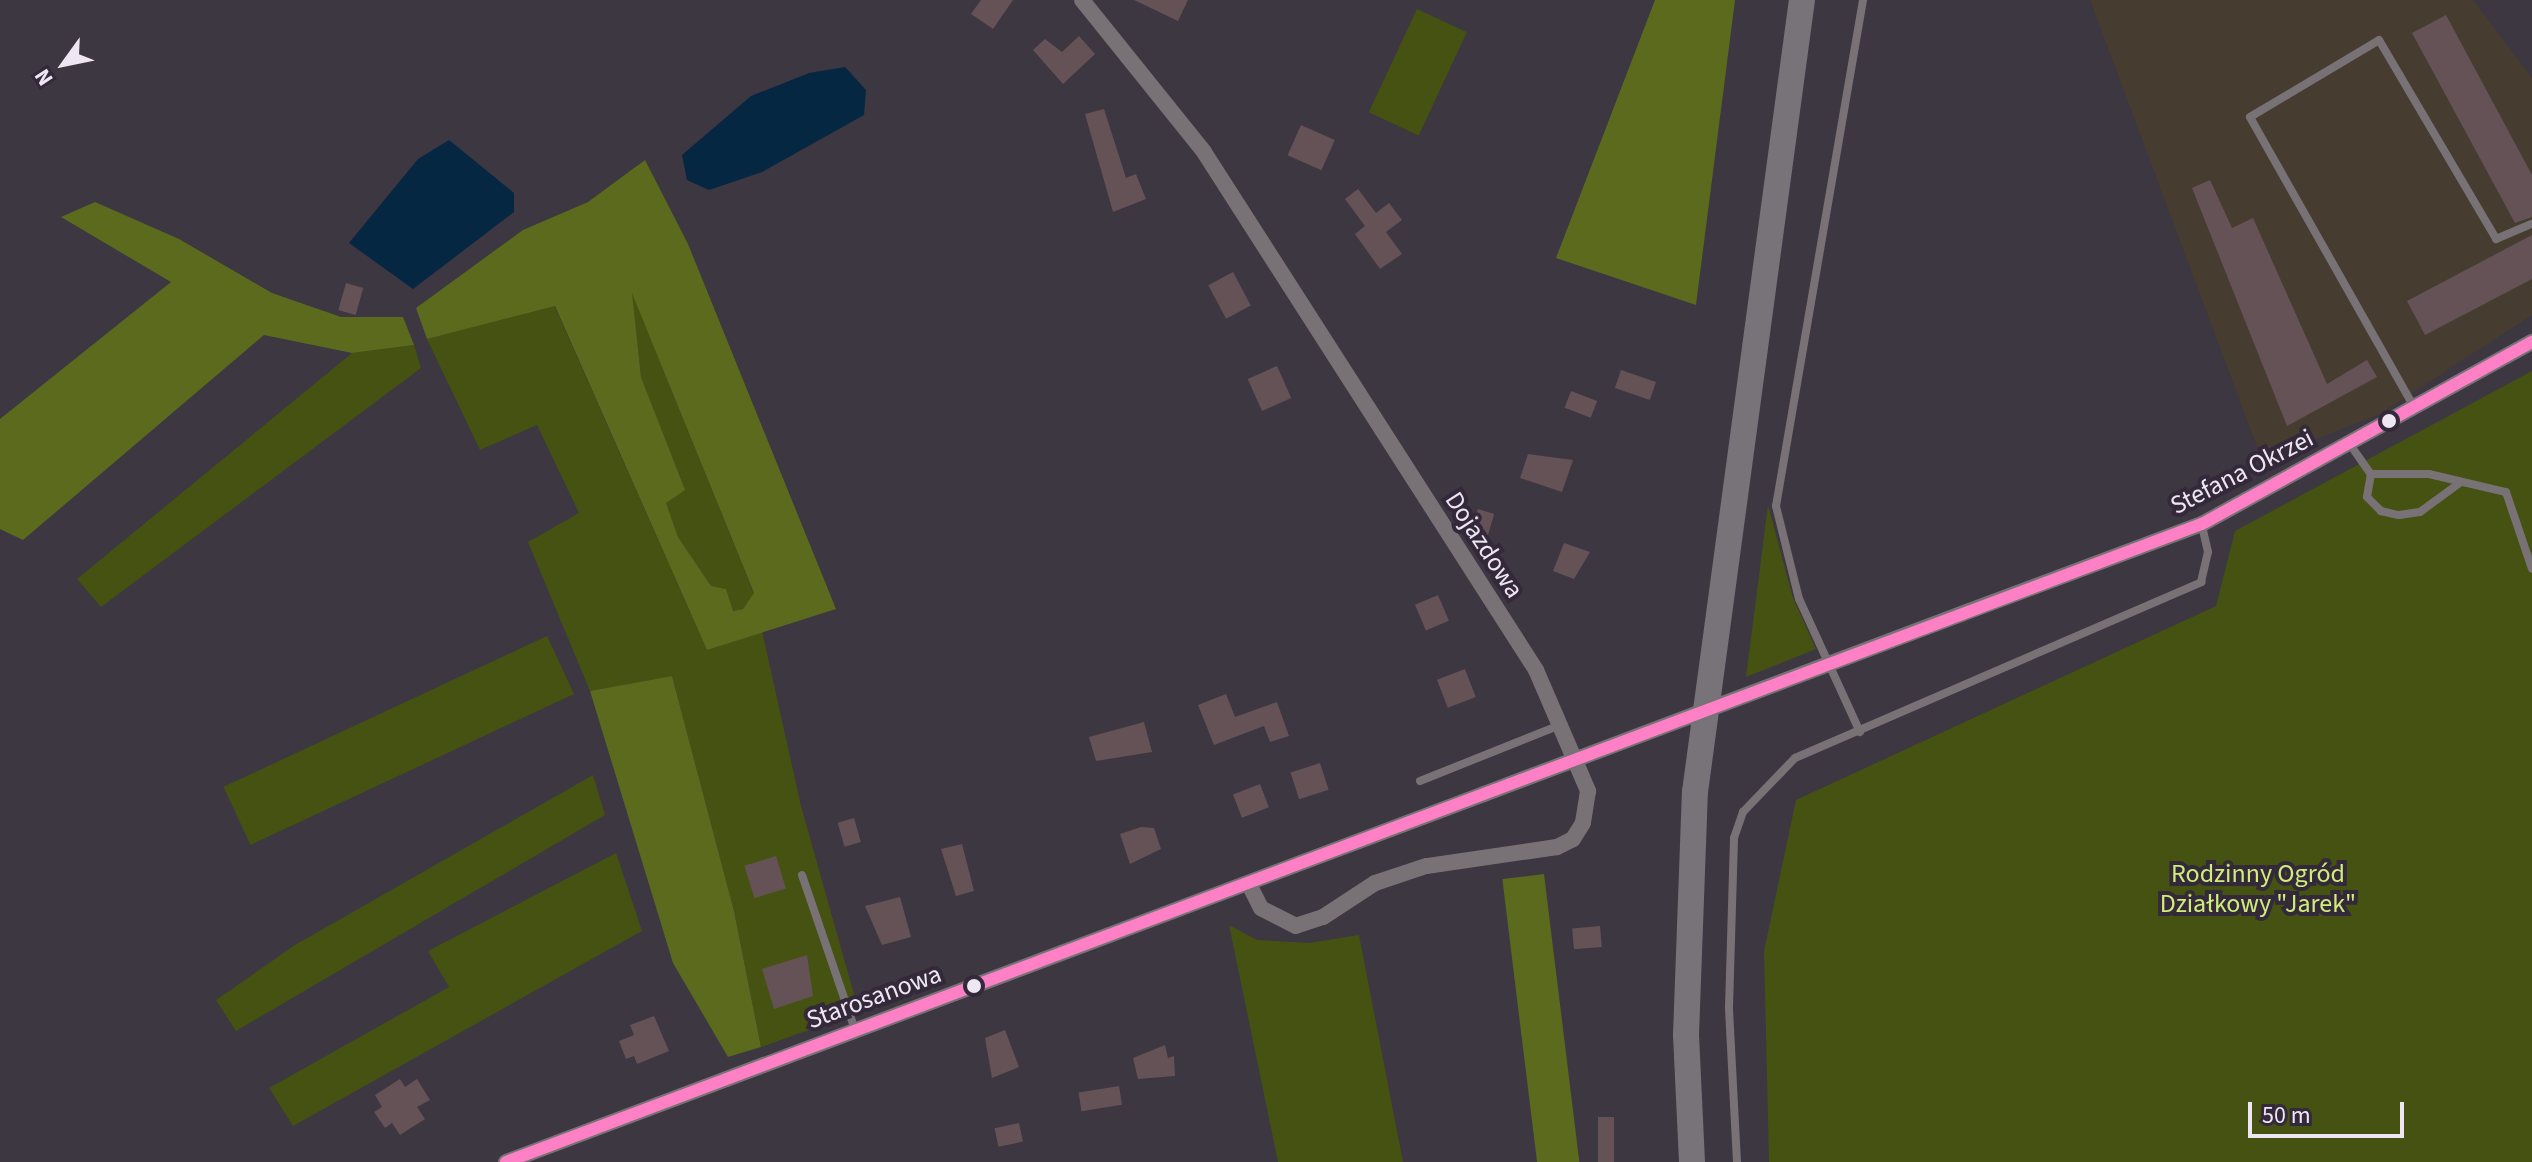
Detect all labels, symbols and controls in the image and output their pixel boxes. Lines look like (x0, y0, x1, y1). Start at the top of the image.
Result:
north arrow (24, 24, 104, 104)
text: N (26, 62, 61, 92)
unlabelled marker (2381, 413, 2397, 429)
street label: Stefana Okrzei (2165, 423, 2319, 521)
street label: Dojazdowa (1438, 486, 1530, 604)
park label: Rodzinny Ogród Działkowy "Jarek" (2160, 858, 2356, 920)
street label: Starosanowa (802, 958, 946, 1036)
unlabelled marker (966, 978, 982, 994)
scale bar (2252, 1086, 2408, 1136)
text: 50 m (2262, 1098, 2311, 1133)

